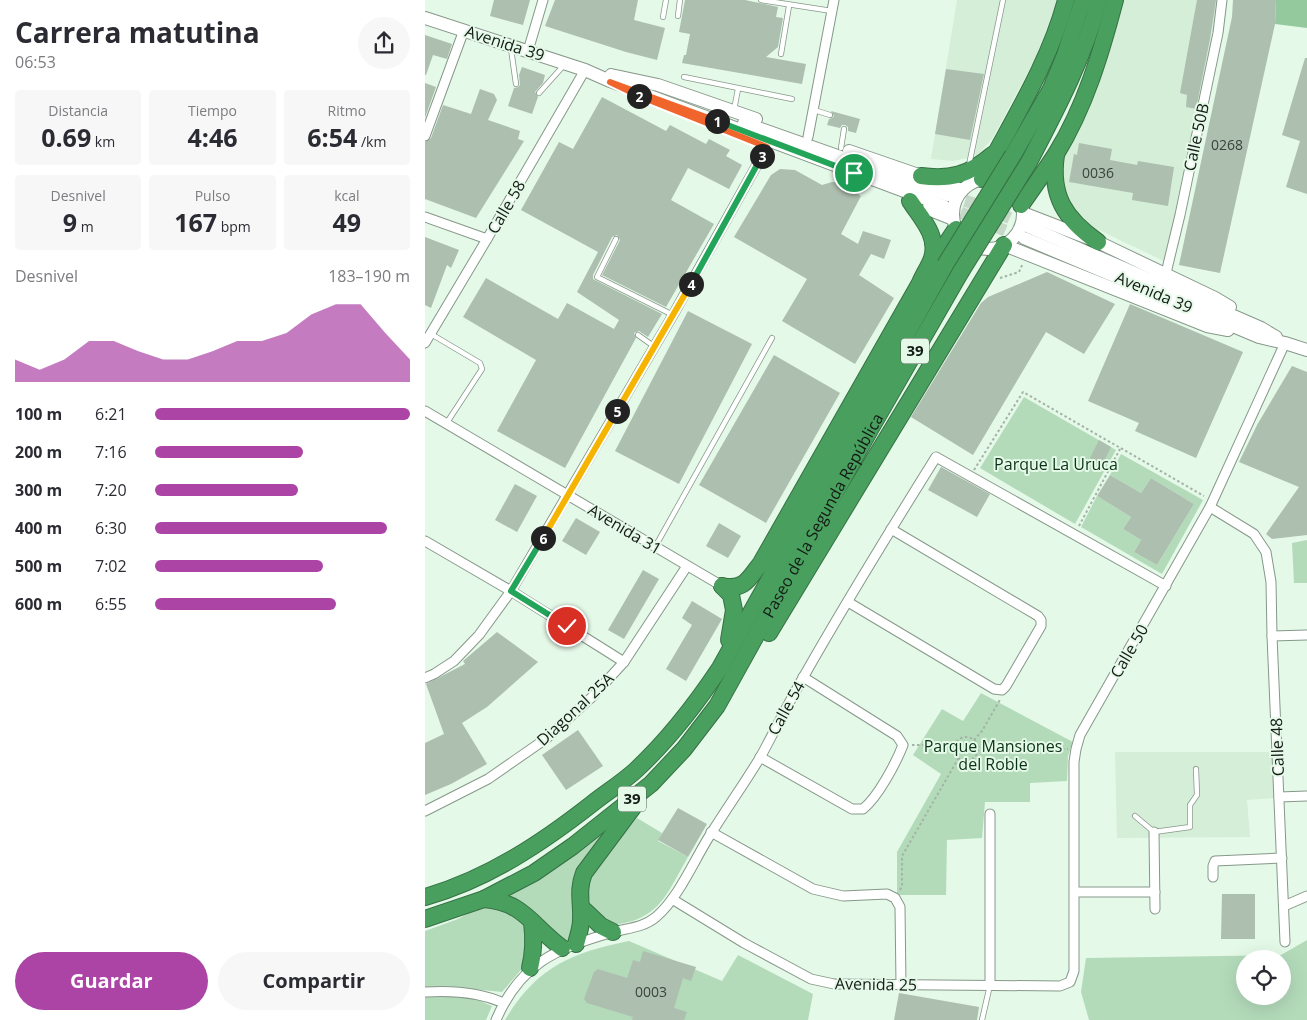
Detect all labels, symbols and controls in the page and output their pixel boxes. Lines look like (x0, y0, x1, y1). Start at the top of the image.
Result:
text: Carrera matutina (15, 13, 260, 51)
button: share (358, 17, 410, 69)
street label: Avenida 39 (463, 20, 547, 66)
text: 06:53 (15, 51, 56, 73)
pin: 2 (627, 84, 651, 108)
text: 2 (635, 87, 644, 106)
text: Distancia (48, 101, 108, 120)
text: Tiempo (188, 101, 237, 120)
text: Ritmo (328, 101, 366, 120)
street label: Calle 50B (1178, 101, 1214, 173)
pin: 1 (705, 108, 729, 134)
text: 1 (713, 112, 722, 131)
text: 0.69 (41, 120, 91, 154)
text: 4:46 (187, 120, 238, 154)
text: 6:54 (307, 120, 357, 154)
text: km (91, 132, 115, 151)
text: /km (357, 132, 386, 151)
house number: 0268 (1211, 135, 1243, 154)
pin: 3 (749, 144, 775, 168)
text: 3 (758, 147, 767, 166)
pin (833, 152, 875, 194)
icon: arrive (840, 159, 868, 187)
house number: 0036 (1082, 163, 1114, 182)
street label: Calle 58 (482, 176, 530, 238)
text: Desnivel (51, 186, 106, 205)
text: Pulso (195, 186, 230, 205)
text: kcal (334, 186, 360, 205)
text: 9 (63, 205, 77, 239)
text: 167 (174, 205, 217, 239)
text: 49 (333, 205, 361, 239)
text: m (77, 217, 94, 236)
text: bpm (217, 217, 251, 236)
text: Desnivel (15, 265, 78, 287)
text: 183–190 m (328, 265, 410, 287)
street label: Avenida 39 (1112, 266, 1196, 318)
pin: 4 (679, 272, 703, 296)
text: 4 (687, 275, 696, 294)
road number: 39 (901, 338, 929, 364)
pin: 5 (605, 398, 629, 424)
text: 5 (613, 402, 622, 421)
text: 100 m (15, 403, 62, 425)
text: 6:21 (95, 403, 127, 425)
street label: Paseo de la Segunda República (757, 409, 888, 622)
text: 200 m (15, 441, 62, 463)
text: 7:16 (95, 441, 127, 463)
park label: Parque La Uruca (994, 453, 1118, 475)
text: 300 m (15, 479, 62, 501)
text: 7:20 (95, 479, 127, 501)
street label: Avenida 31 (584, 498, 666, 560)
text: 400 m (15, 517, 62, 539)
text: 6:30 (95, 517, 127, 539)
pin: 6 (531, 526, 555, 550)
text: 6 (539, 529, 548, 548)
text: 500 m (15, 555, 62, 577)
text: 7:02 (95, 555, 127, 577)
text: 600 m (15, 593, 62, 615)
text: 6:55 (95, 593, 127, 615)
pin (546, 605, 588, 647)
icon: check (553, 612, 581, 640)
street label: Calle 50 (1105, 620, 1153, 682)
street label: Diagonal 25A (532, 667, 619, 751)
street label: Calle 54 (762, 677, 810, 739)
street label: Calle 48 (1265, 717, 1289, 777)
park label: Parque Mansiones del Roble (924, 735, 1062, 775)
road number: 39 (618, 786, 646, 812)
map controls (1236, 950, 1291, 1005)
button: locate (1236, 950, 1291, 1005)
button: Guardar (15, 952, 208, 1010)
button: Compartir (218, 952, 410, 1010)
street label: Avenida 25 (835, 972, 917, 996)
house number: 0003 (635, 982, 667, 1001)

